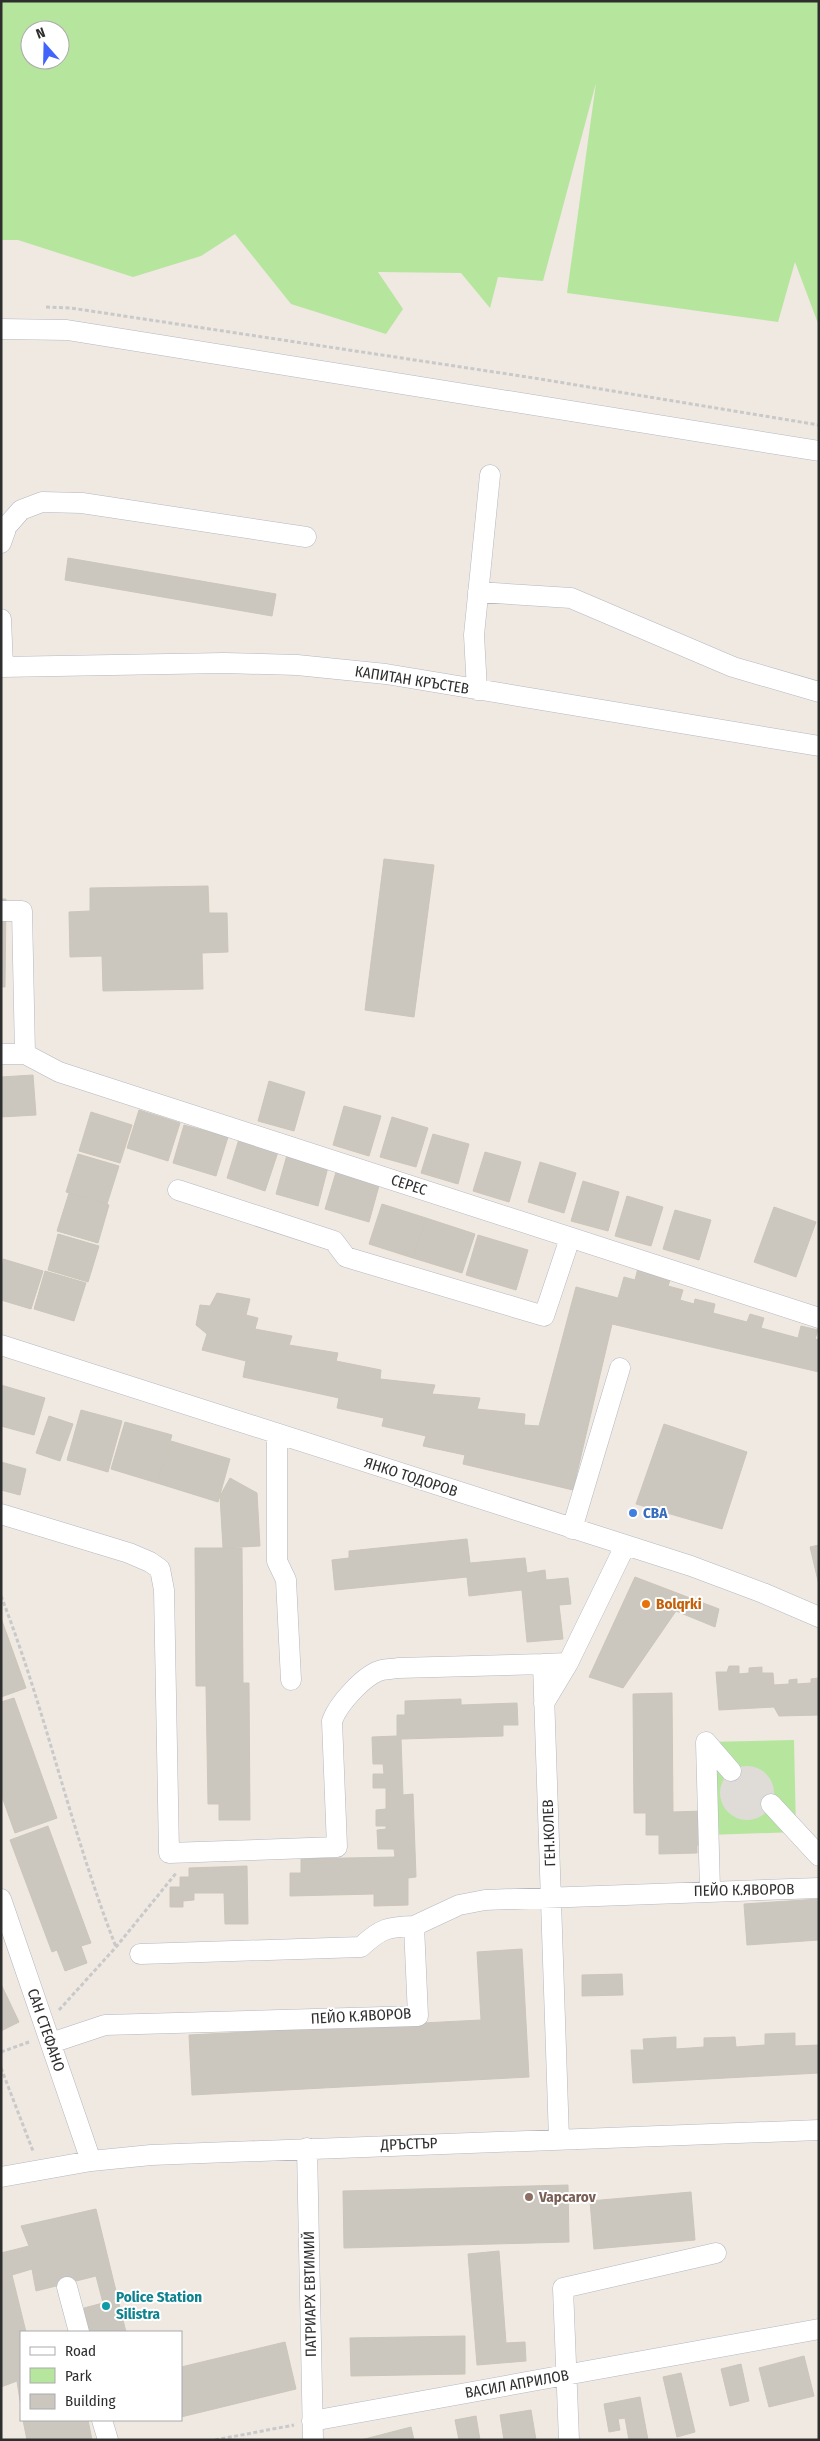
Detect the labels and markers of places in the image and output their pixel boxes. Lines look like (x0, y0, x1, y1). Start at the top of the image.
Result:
place label: CBA (643, 1504, 668, 1522)
marker: CBA (627, 1507, 639, 1519)
place label: Bolqrki (656, 1595, 702, 1613)
marker: Bolqrki (640, 1598, 652, 1610)
place label: Vapcarov (538, 2188, 597, 2206)
marker: Vapcarov (523, 2191, 535, 2203)
place label: Police Station Silistra (116, 2288, 202, 2323)
marker: Police Station Silistra (100, 2300, 112, 2312)

